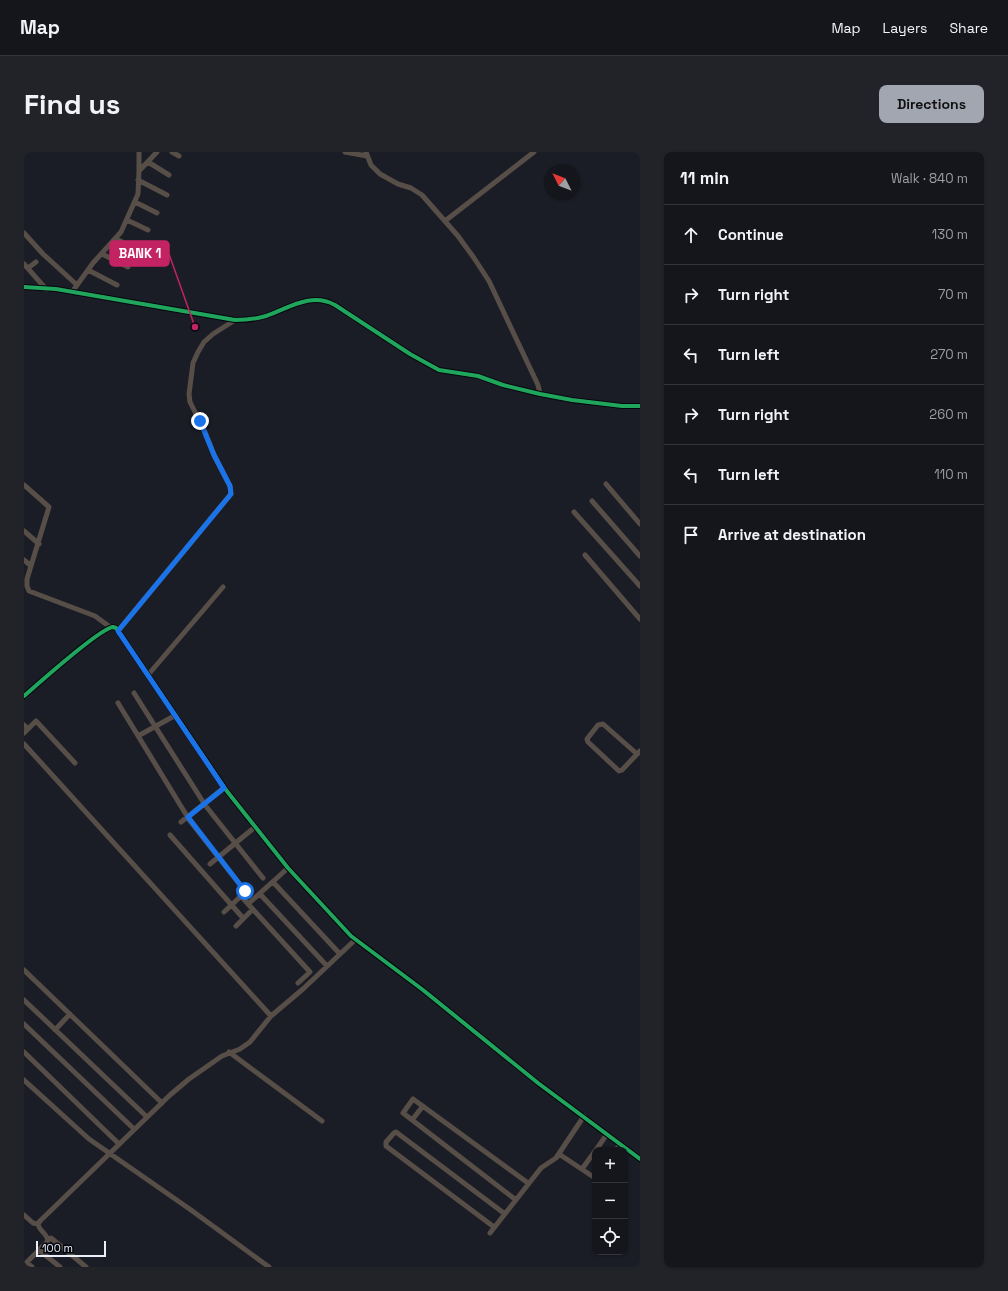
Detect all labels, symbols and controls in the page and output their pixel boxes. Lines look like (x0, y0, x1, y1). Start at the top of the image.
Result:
text: Map (20, 15, 60, 40)
text: Map (831, 19, 861, 37)
text: Layers (883, 19, 927, 37)
text: Share (949, 19, 988, 37)
button: Directions (879, 85, 984, 123)
text: Find us (24, 86, 121, 122)
north arrow (544, 164, 580, 200)
text: 11 min (680, 167, 729, 189)
text: Walk · 840 m (891, 170, 968, 187)
icon: ahead (680, 224, 702, 246)
text: Continue (718, 225, 784, 244)
text: 130 m (932, 226, 968, 243)
callout: BANK 1 (110, 241, 169, 266)
text: BANK 1 (119, 245, 162, 262)
icon: right (680, 284, 702, 306)
text: Turn right (718, 285, 789, 304)
text: 70 m (938, 286, 968, 303)
icon: left (680, 344, 702, 366)
text: Turn left (718, 345, 780, 364)
text: 270 m (930, 346, 968, 363)
icon: right (680, 404, 702, 426)
text: Turn right (718, 405, 789, 424)
text: 260 m (929, 406, 968, 423)
route end (191, 412, 209, 430)
icon: left (680, 464, 702, 486)
text: Turn left (718, 465, 780, 484)
text: 110 m (934, 466, 968, 483)
icon: arrive (680, 524, 702, 546)
text: Arrive at destination (718, 525, 866, 544)
route start (236, 882, 254, 900)
map controls (592, 1147, 628, 1255)
button: + (592, 1147, 628, 1183)
button: − (592, 1183, 628, 1219)
button: locate (592, 1219, 628, 1255)
scale bar (36, 1239, 106, 1258)
text: 100 m (42, 1241, 73, 1255)

